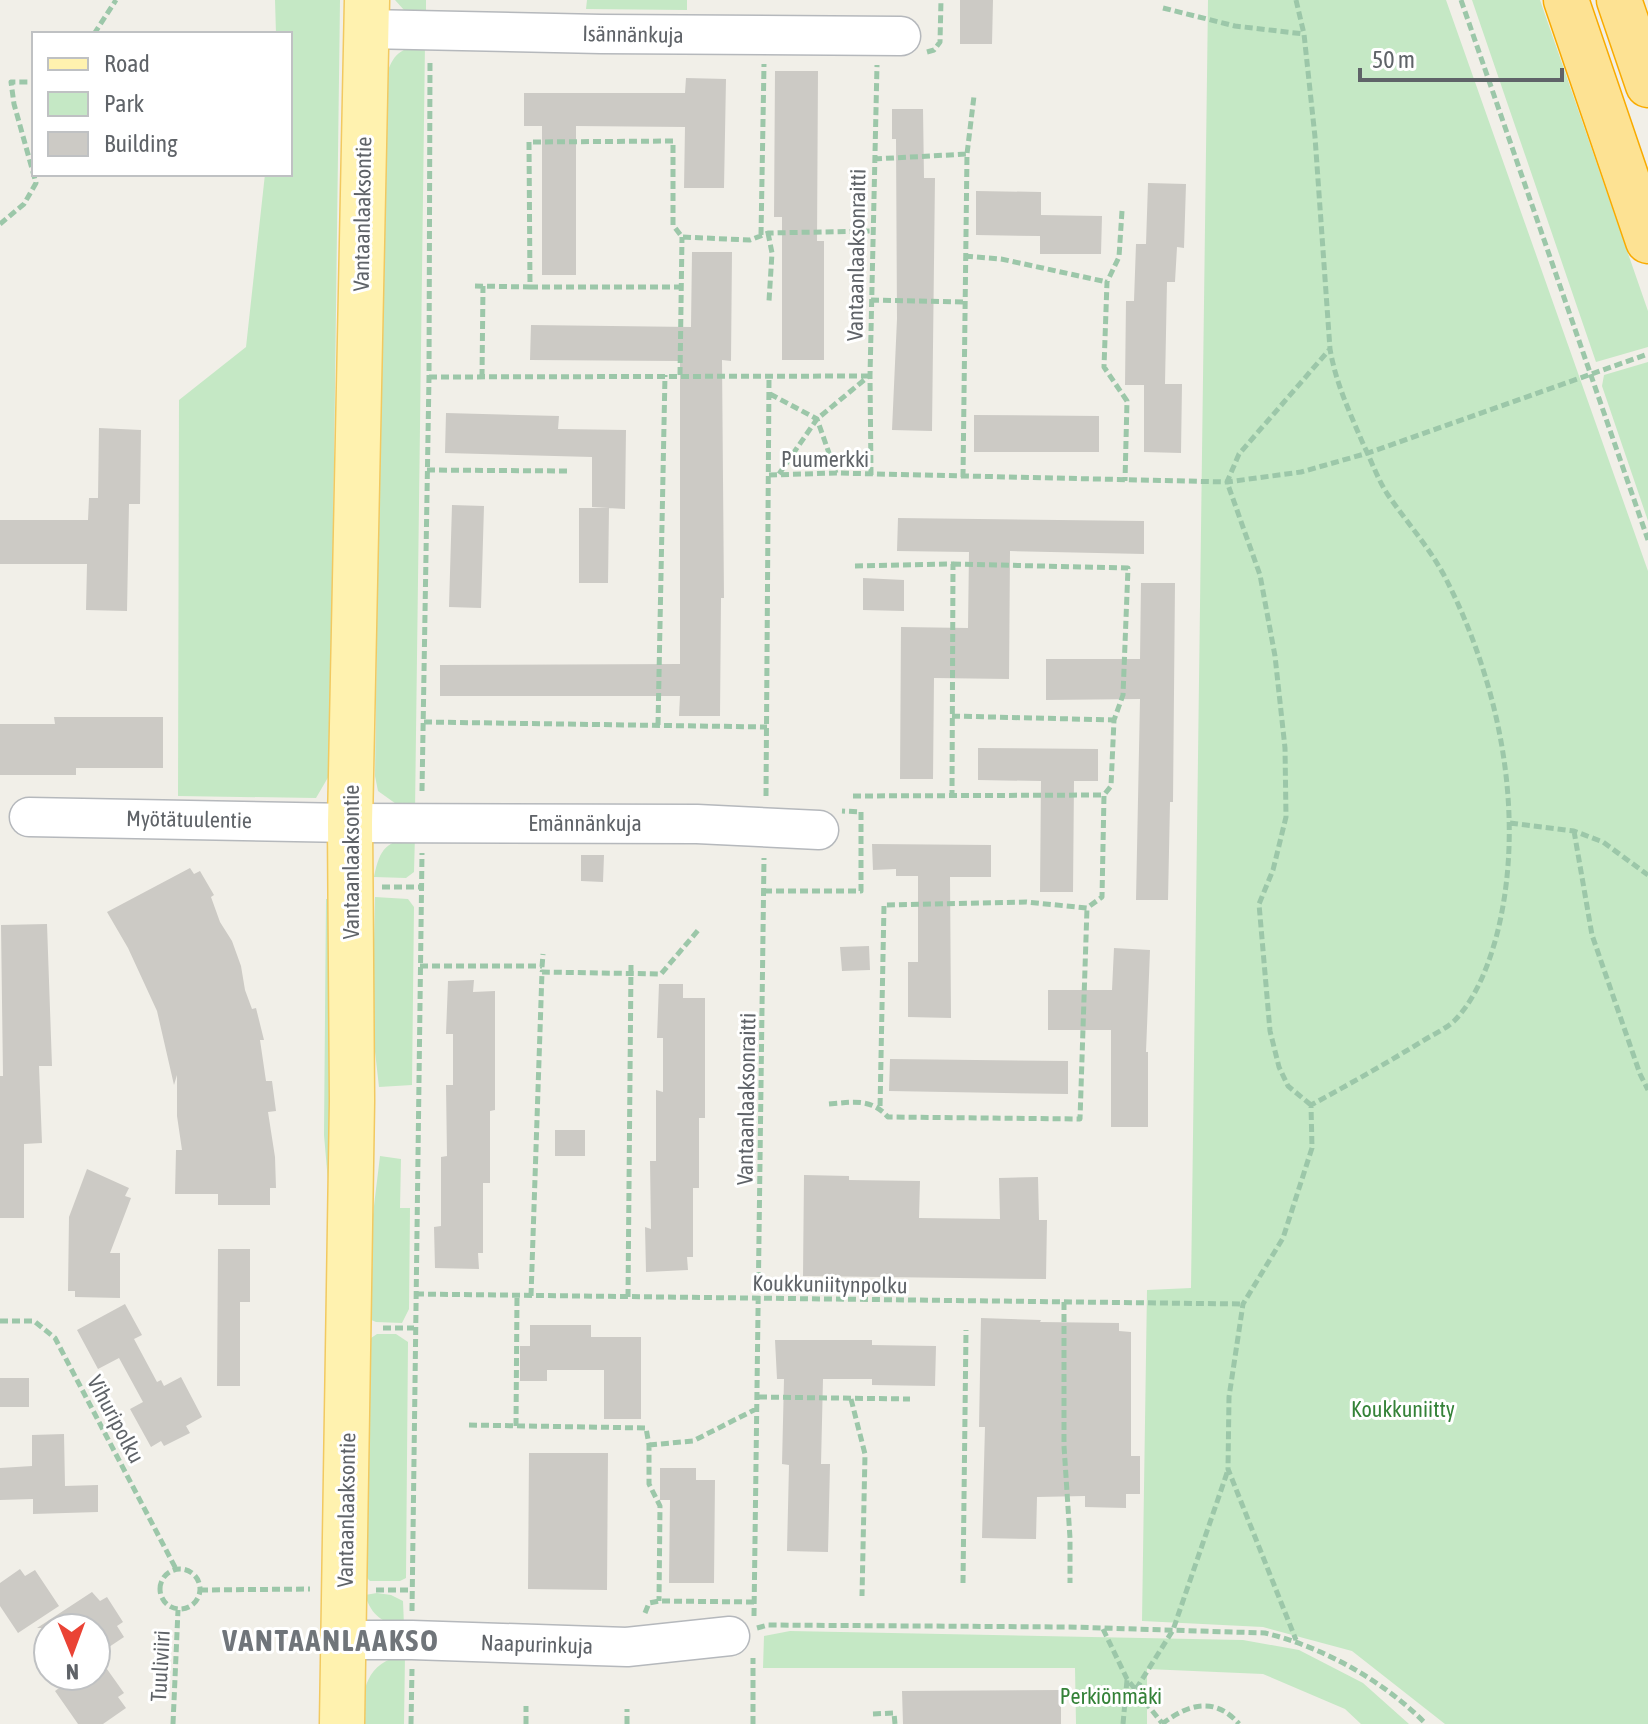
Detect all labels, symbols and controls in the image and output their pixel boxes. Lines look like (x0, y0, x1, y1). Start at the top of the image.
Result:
street label: Isännänkuja (582, 20, 684, 48)
legend (32, 32, 292, 176)
scale bar (1360, 32, 1562, 82)
text: 50 m (1372, 46, 1415, 73)
text: Road (104, 50, 150, 77)
text: Park (104, 90, 145, 117)
text: Building (104, 130, 178, 157)
street label: Vantaanlaaksontie (348, 136, 376, 292)
street label: Vantaanlaaksonraitti (841, 169, 871, 341)
street label: Puumerkki (781, 446, 869, 472)
street label: Vantaanlaaksontie (338, 785, 364, 939)
street label: Myötätuulentie (126, 805, 252, 833)
street label: Emännänkuja (528, 810, 642, 836)
street label: Vantaanlaaksonraitti (731, 1013, 761, 1185)
street label: Koukkuniitynpolku (752, 1270, 908, 1298)
street label: Vihuripolku (82, 1371, 150, 1467)
park label: Koukkuniitty (1351, 1396, 1455, 1422)
street label: Vantaanlaaksontie (332, 1432, 360, 1588)
north arrow (32, 1612, 112, 1692)
district label: VANTAANLAAKSO (221, 1623, 440, 1657)
street label: Naapurinkuja (480, 1629, 594, 1659)
street label: Tuuliviiri (145, 1630, 175, 1702)
text: N (66, 1659, 79, 1685)
park label: Perkiönmäki (1060, 1683, 1162, 1709)

